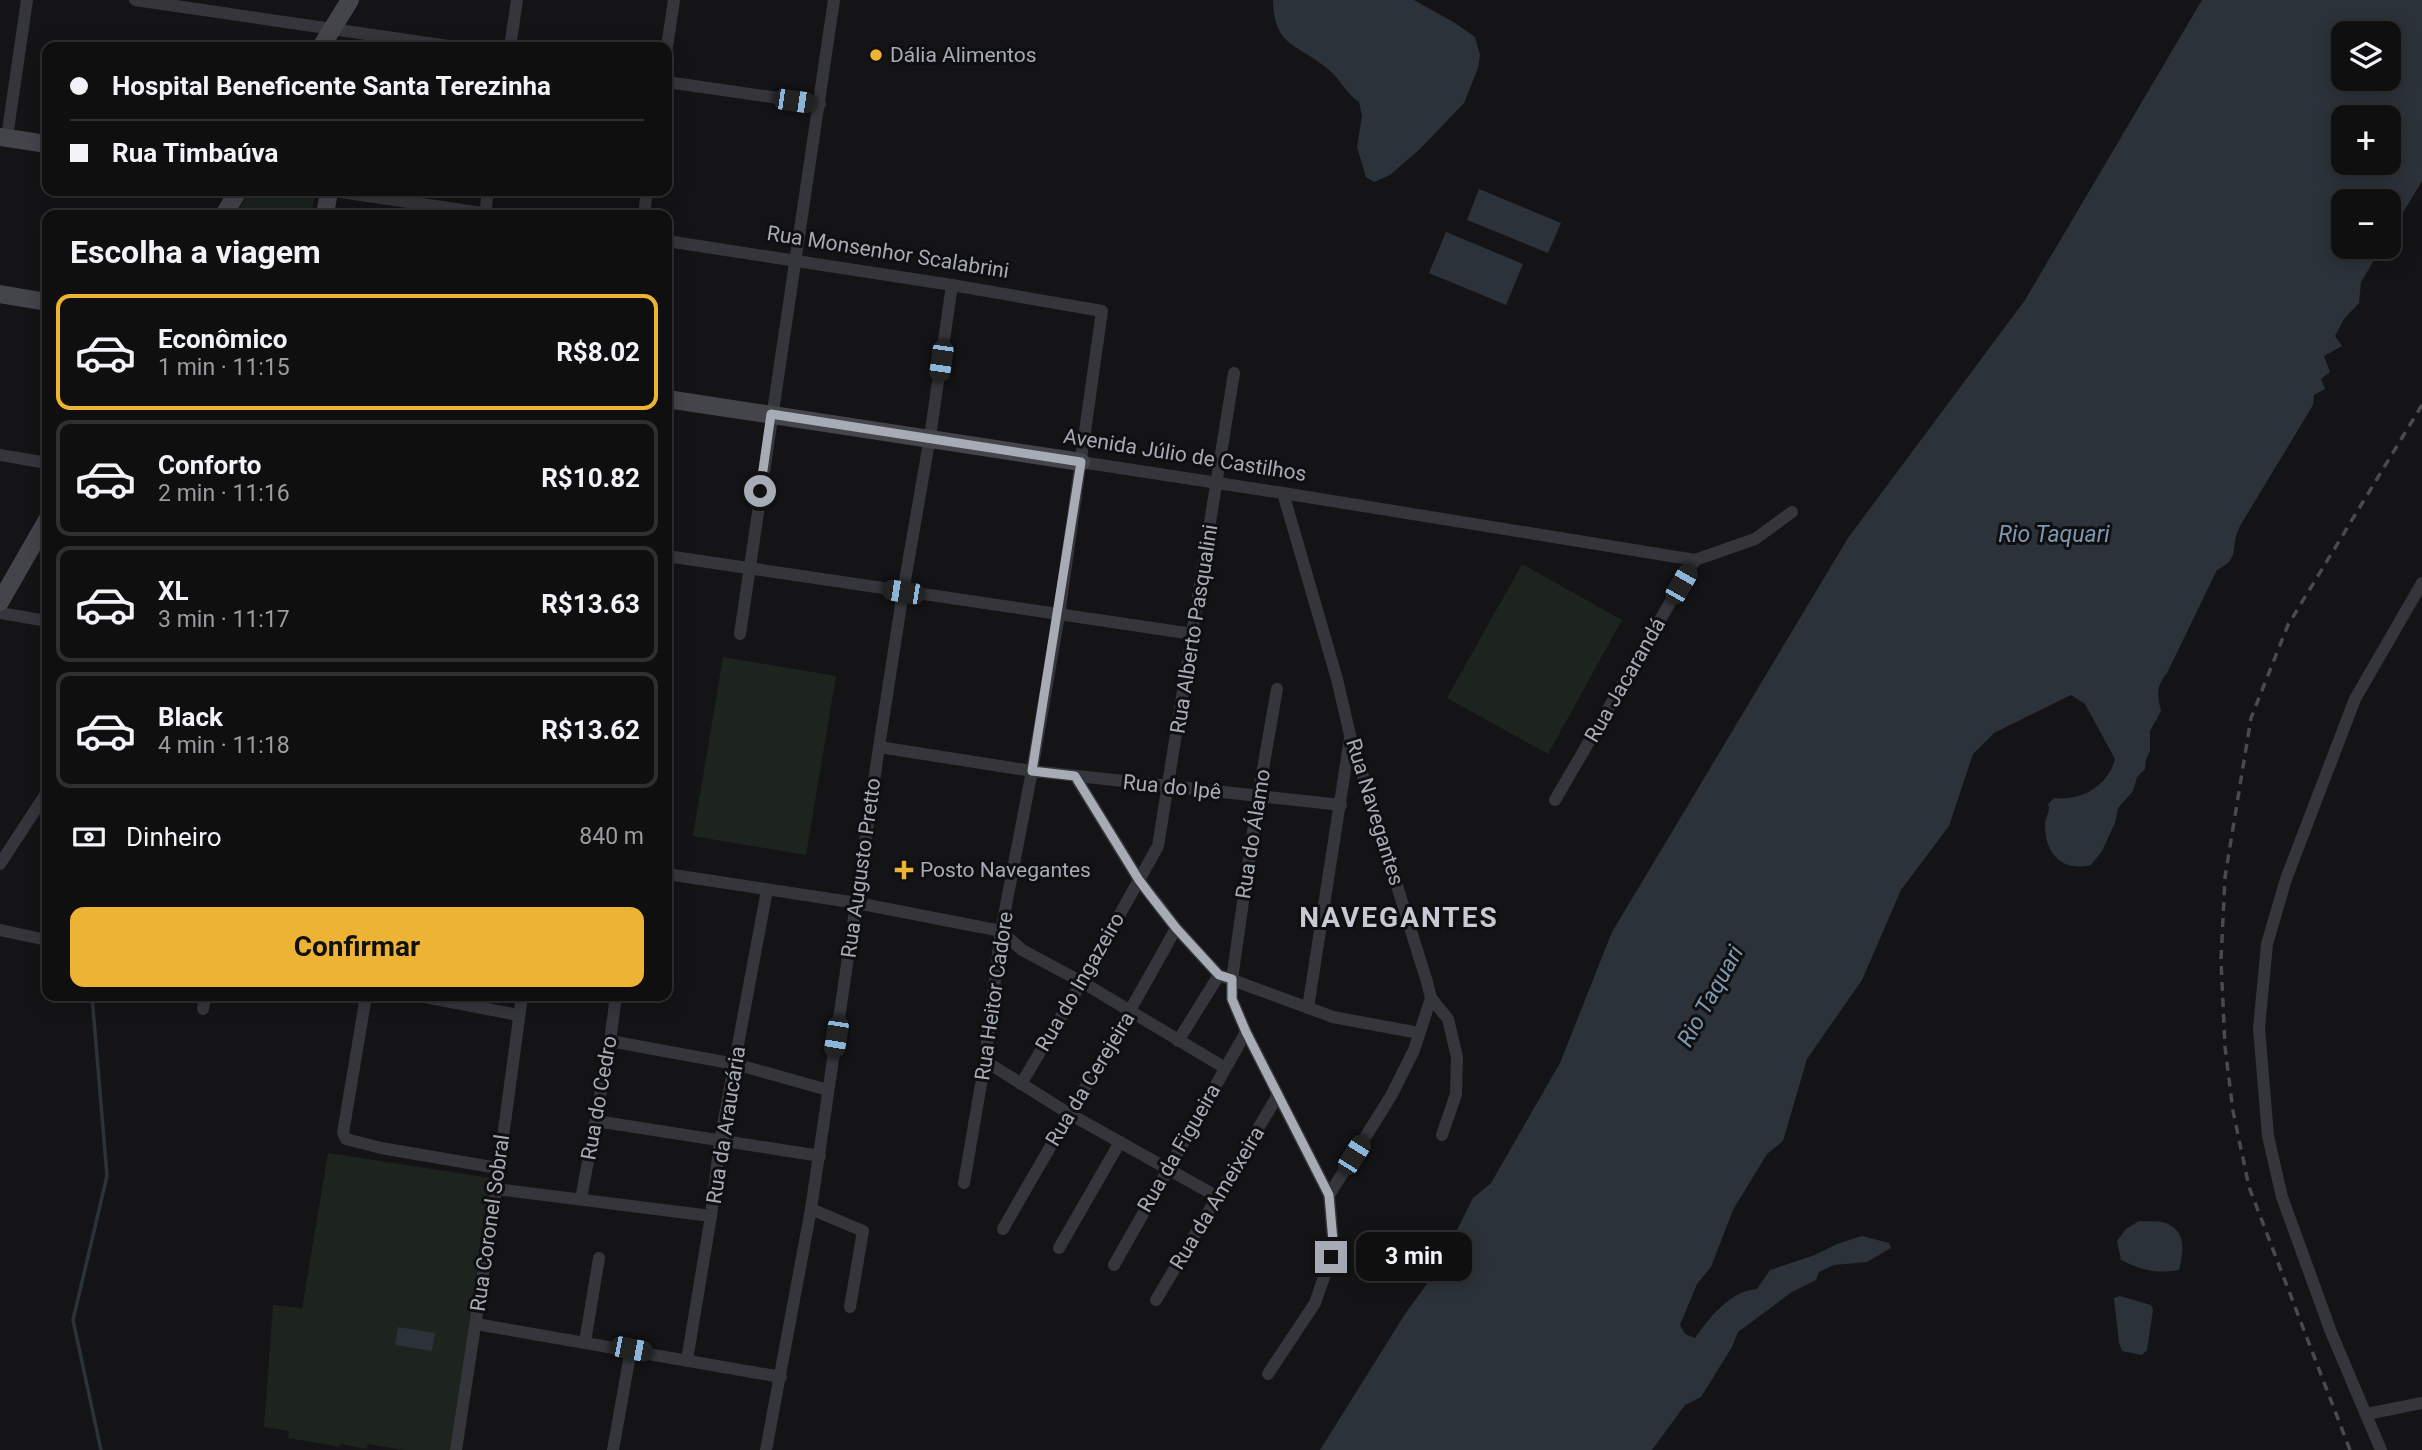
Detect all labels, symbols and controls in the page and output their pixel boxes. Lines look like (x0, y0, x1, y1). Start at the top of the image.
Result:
map controls (2331, 21, 2401, 259)
button: layers (2331, 21, 2401, 91)
place label: Dália Alimentos (890, 43, 1037, 67)
marker: Dália Alimentos (868, 47, 884, 63)
text: Hospital Beneficente Santa Terezinha (112, 71, 551, 101)
car (772, 88, 817, 114)
button: + (2331, 105, 2401, 175)
text: Rua Timbaúva (112, 138, 278, 168)
button: − (2331, 189, 2401, 259)
street label: Rua Monsenhor Scalabrini (765, 221, 1011, 283)
text: Escolha a viagem (70, 233, 321, 271)
icon: car (74, 321, 137, 384)
text: Econômico (158, 324, 287, 354)
text: R$8.02 (556, 337, 640, 367)
car (928, 339, 955, 383)
text: 1 min · 11:15 (158, 354, 290, 381)
street label: Avenida Júlio de Castilhos (1062, 424, 1308, 486)
icon: car (74, 447, 137, 510)
text: Conforto (158, 450, 262, 480)
text: R$10.82 (541, 463, 640, 493)
route start (744, 475, 776, 507)
text: 2 min · 11:16 (158, 480, 290, 507)
water label: Rio Taquari (1998, 521, 2110, 548)
street label: Rua Alberto Pasqualini (1166, 523, 1222, 735)
car (1662, 561, 1701, 607)
icon: car (74, 573, 137, 636)
text: XL (158, 576, 189, 606)
car (881, 578, 926, 606)
text: R$13.63 (541, 589, 640, 619)
text: 3 min · 11:17 (158, 606, 290, 633)
street label: Rua Jacarandá (1580, 614, 1670, 746)
icon: car (74, 699, 137, 762)
text: Black (158, 702, 223, 732)
text: R$13.62 (541, 715, 640, 745)
text: 4 min · 11:18 (158, 732, 290, 759)
street label: Rua Navegantes (1341, 736, 1409, 888)
street label: Rua do Álamo (1231, 768, 1275, 900)
street label: Rua do Ipê (1122, 770, 1222, 804)
street label: Rua Augusto Pretto (837, 777, 885, 959)
icon: cash (70, 818, 108, 856)
text: Dinheiro (126, 822, 222, 852)
text: 840 m (579, 823, 644, 850)
place label: Posto Navegantes (920, 858, 1091, 882)
marker: Posto Navegantes (894, 860, 914, 880)
district label: NAVEGANTES (1299, 901, 1499, 934)
button: Confirmar (70, 907, 644, 987)
street label: Rua do Ingazeiro (1031, 908, 1129, 1056)
street label: Rua Heitor Cadore (970, 910, 1018, 1082)
water label: Rio Taquari (1672, 940, 1750, 1051)
street label: Rua da Cerejeira (1041, 1008, 1139, 1150)
car (823, 1015, 850, 1059)
street label: Rua do Cedro (576, 1034, 622, 1162)
street label: Rua da Araucária (702, 1045, 750, 1205)
street label: Rua da Figueira (1133, 1080, 1225, 1216)
street label: Rua da Ameixeira (1165, 1122, 1269, 1274)
car (1334, 1132, 1375, 1178)
street label: Rua Coronel Sobral (466, 1133, 514, 1313)
callout: 3 min (1356, 1232, 1471, 1282)
route end (1315, 1241, 1347, 1273)
text: 3 min (1385, 1243, 1443, 1270)
car (609, 1335, 654, 1363)

